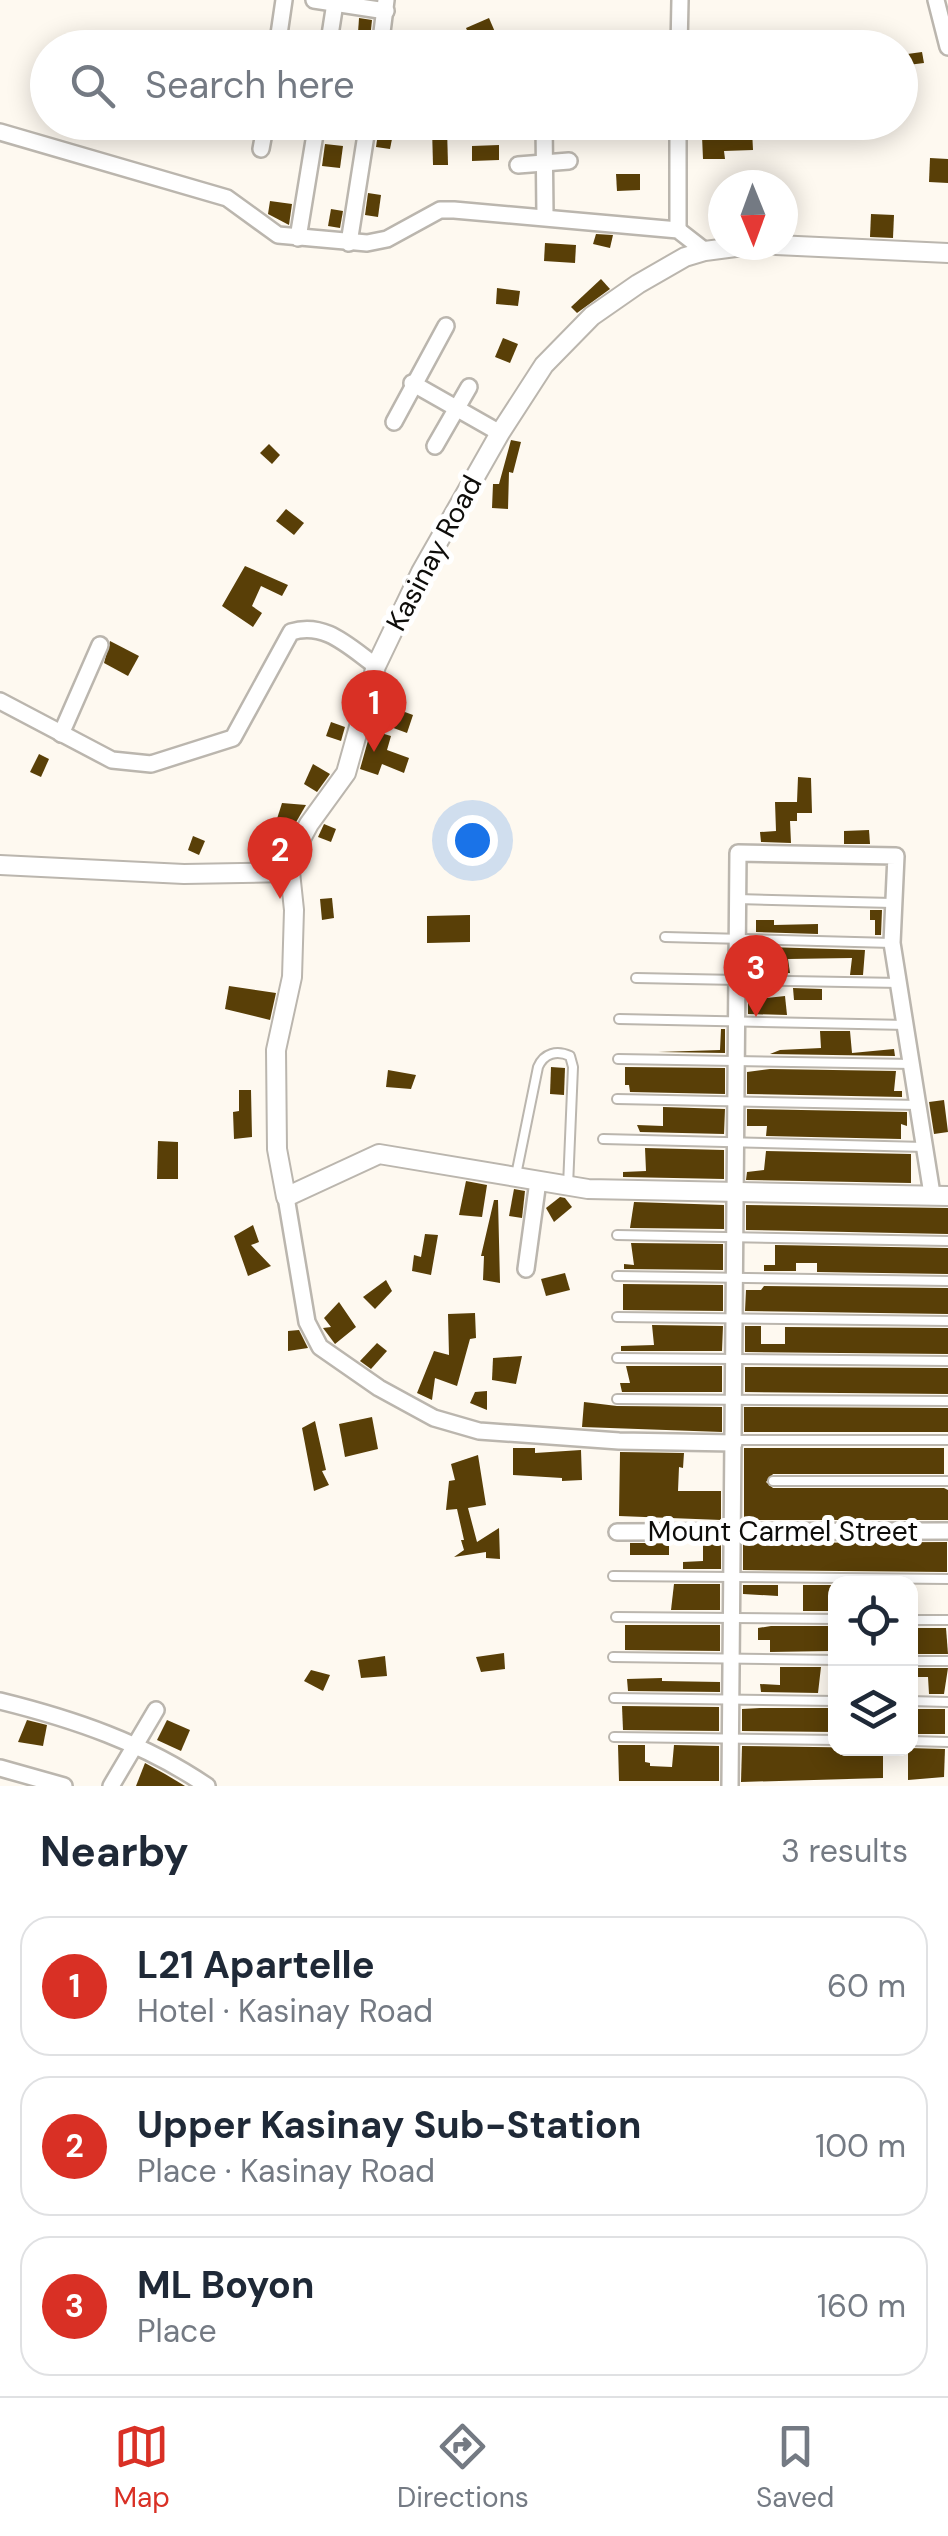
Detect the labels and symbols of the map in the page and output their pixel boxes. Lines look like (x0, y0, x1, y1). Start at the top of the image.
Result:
north arrow (708, 170, 798, 260)
street label: Kasinay Road (378, 469, 490, 637)
pin: 1 (342, 670, 406, 752)
your location (447, 815, 498, 866)
pin: 2 (248, 816, 312, 899)
pin: 3 (724, 934, 788, 1017)
street label: Mount Carmel Street (648, 1513, 918, 1550)

